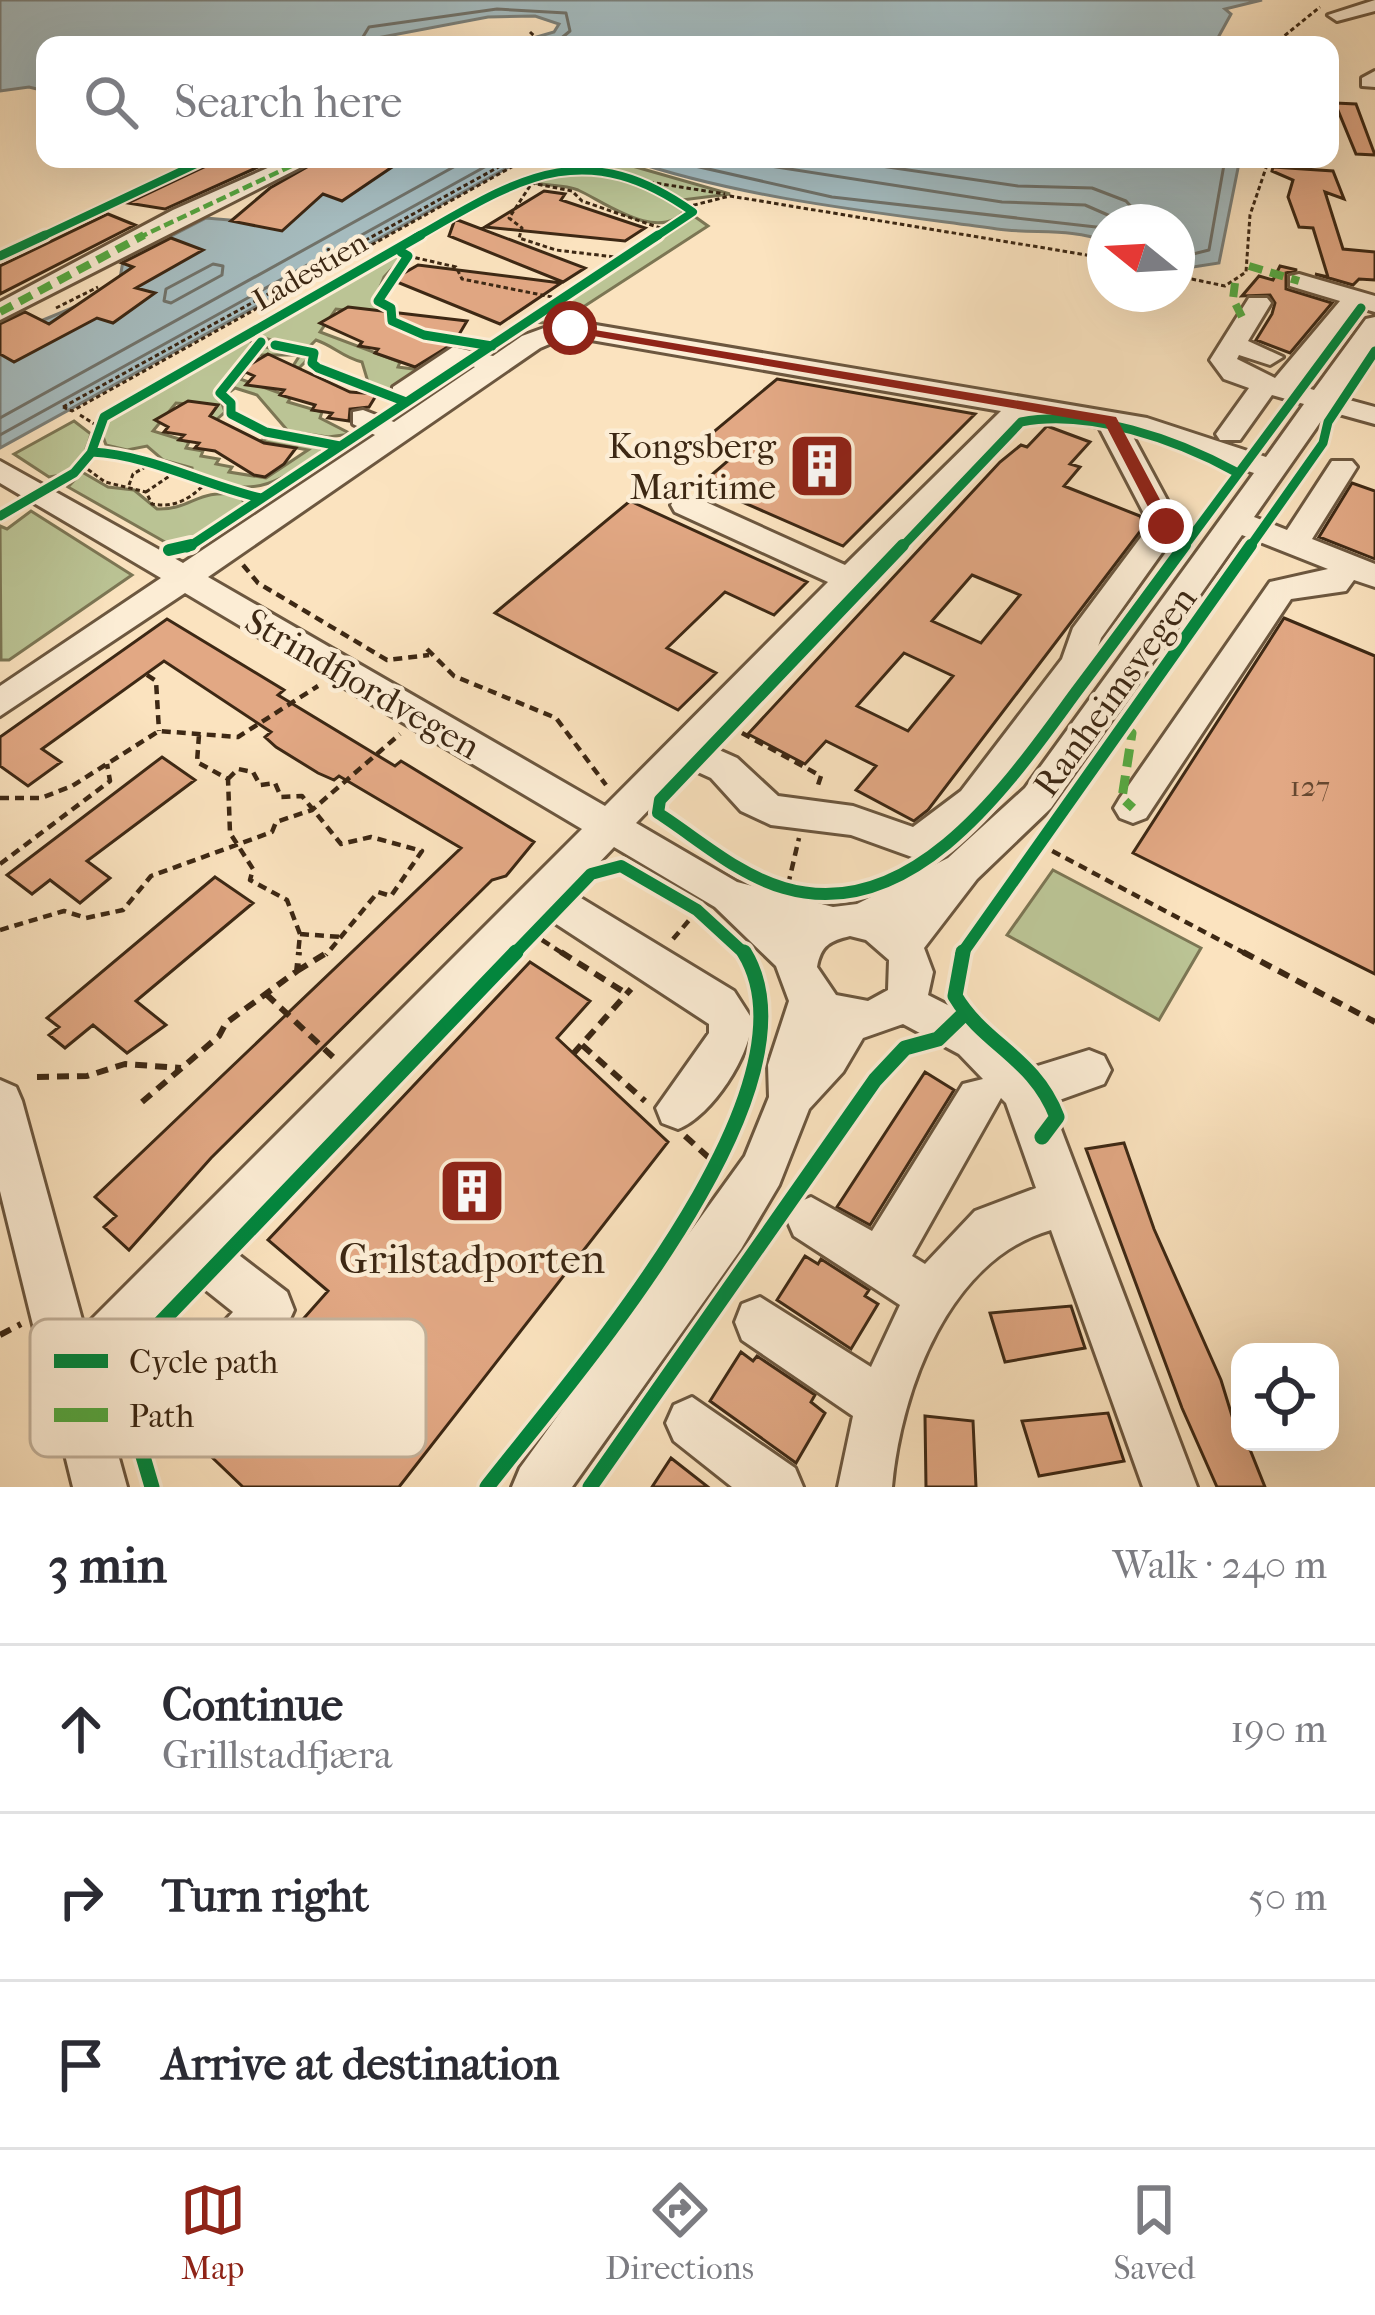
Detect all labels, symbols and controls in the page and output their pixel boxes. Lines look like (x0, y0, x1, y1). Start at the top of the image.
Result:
search box (36, 36, 1339, 168)
icon: search (78, 69, 144, 135)
text: Search here (174, 76, 402, 129)
north arrow (1087, 204, 1195, 312)
street label: Ladestien (247, 225, 374, 318)
route start (543, 301, 597, 355)
place label: Kongsberg Maritime (608, 425, 777, 508)
building icon: Kongsberg Maritime (787, 431, 857, 501)
route end (1139, 499, 1193, 553)
street label: Ranheimsvegen (1025, 578, 1205, 805)
street label: Strindfjordvegen (238, 600, 487, 768)
house number: 127 (1290, 769, 1330, 804)
building icon: Grilstadporten (437, 1156, 507, 1226)
place label: Grilstadporten (339, 1235, 605, 1284)
legend (30, 1319, 426, 1457)
text: Cycle path (129, 1343, 279, 1382)
map controls (1231, 1343, 1339, 1451)
button: locate (1231, 1343, 1339, 1451)
text: Path (129, 1397, 195, 1436)
text: 3 min (48, 1535, 167, 1595)
text: Walk · 240 m (1112, 1542, 1327, 1588)
text: Continue (162, 1679, 343, 1732)
icon: ahead (48, 1696, 114, 1762)
text: 190 m (1230, 1706, 1327, 1752)
text: Grillstadfjæra (162, 1732, 392, 1778)
icon: right (48, 1864, 114, 1930)
text: Turn right (162, 1870, 369, 1923)
text: 50 m (1248, 1874, 1327, 1920)
icon: arrive (48, 2032, 114, 2098)
text: Arrive at destination (162, 2038, 559, 2091)
tab: Map (180, 2177, 246, 2288)
tab: Directions (605, 2177, 754, 2288)
tab: Saved (1113, 2177, 1195, 2288)

